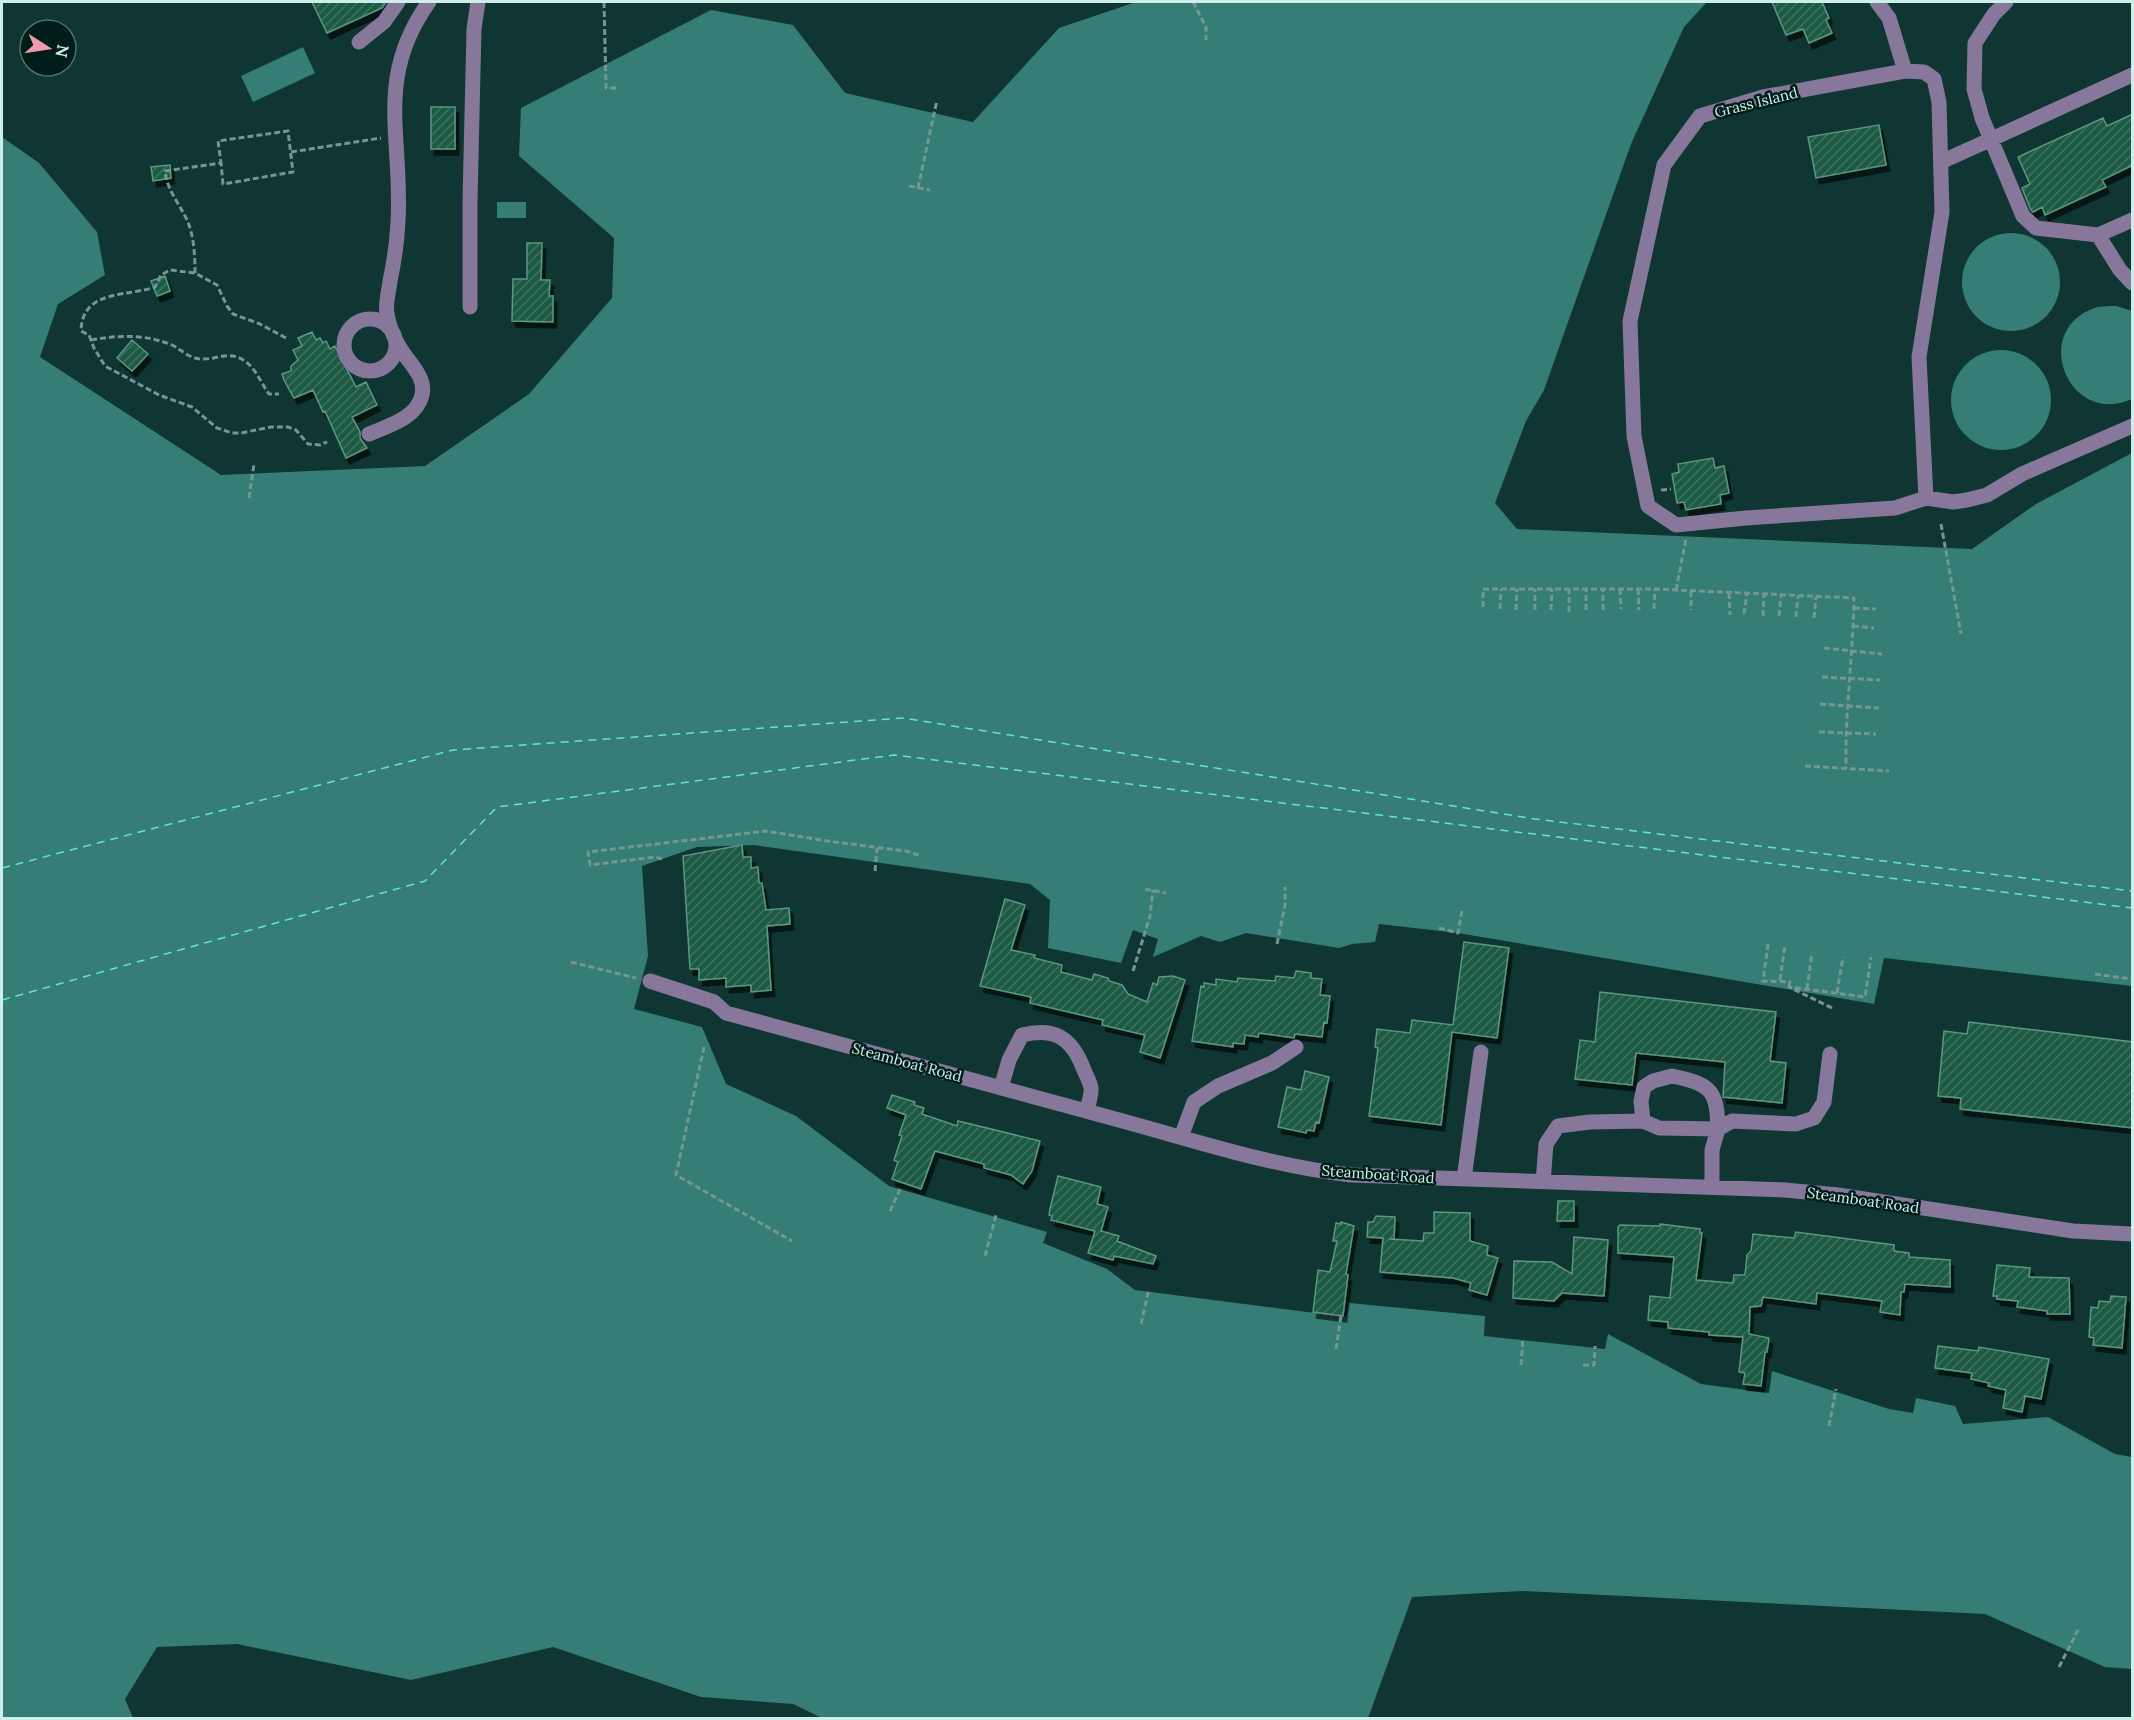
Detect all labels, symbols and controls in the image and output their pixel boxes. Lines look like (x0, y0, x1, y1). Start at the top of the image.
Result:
north arrow (18, 18, 78, 78)
text: N (52, 43, 74, 59)
street label: Grass Island (1712, 82, 1800, 122)
street label: Steamboat Road (850, 1038, 964, 1086)
street label: Steamboat Road (1321, 1161, 1435, 1187)
street label: Steamboat Road (1806, 1183, 1920, 1217)

